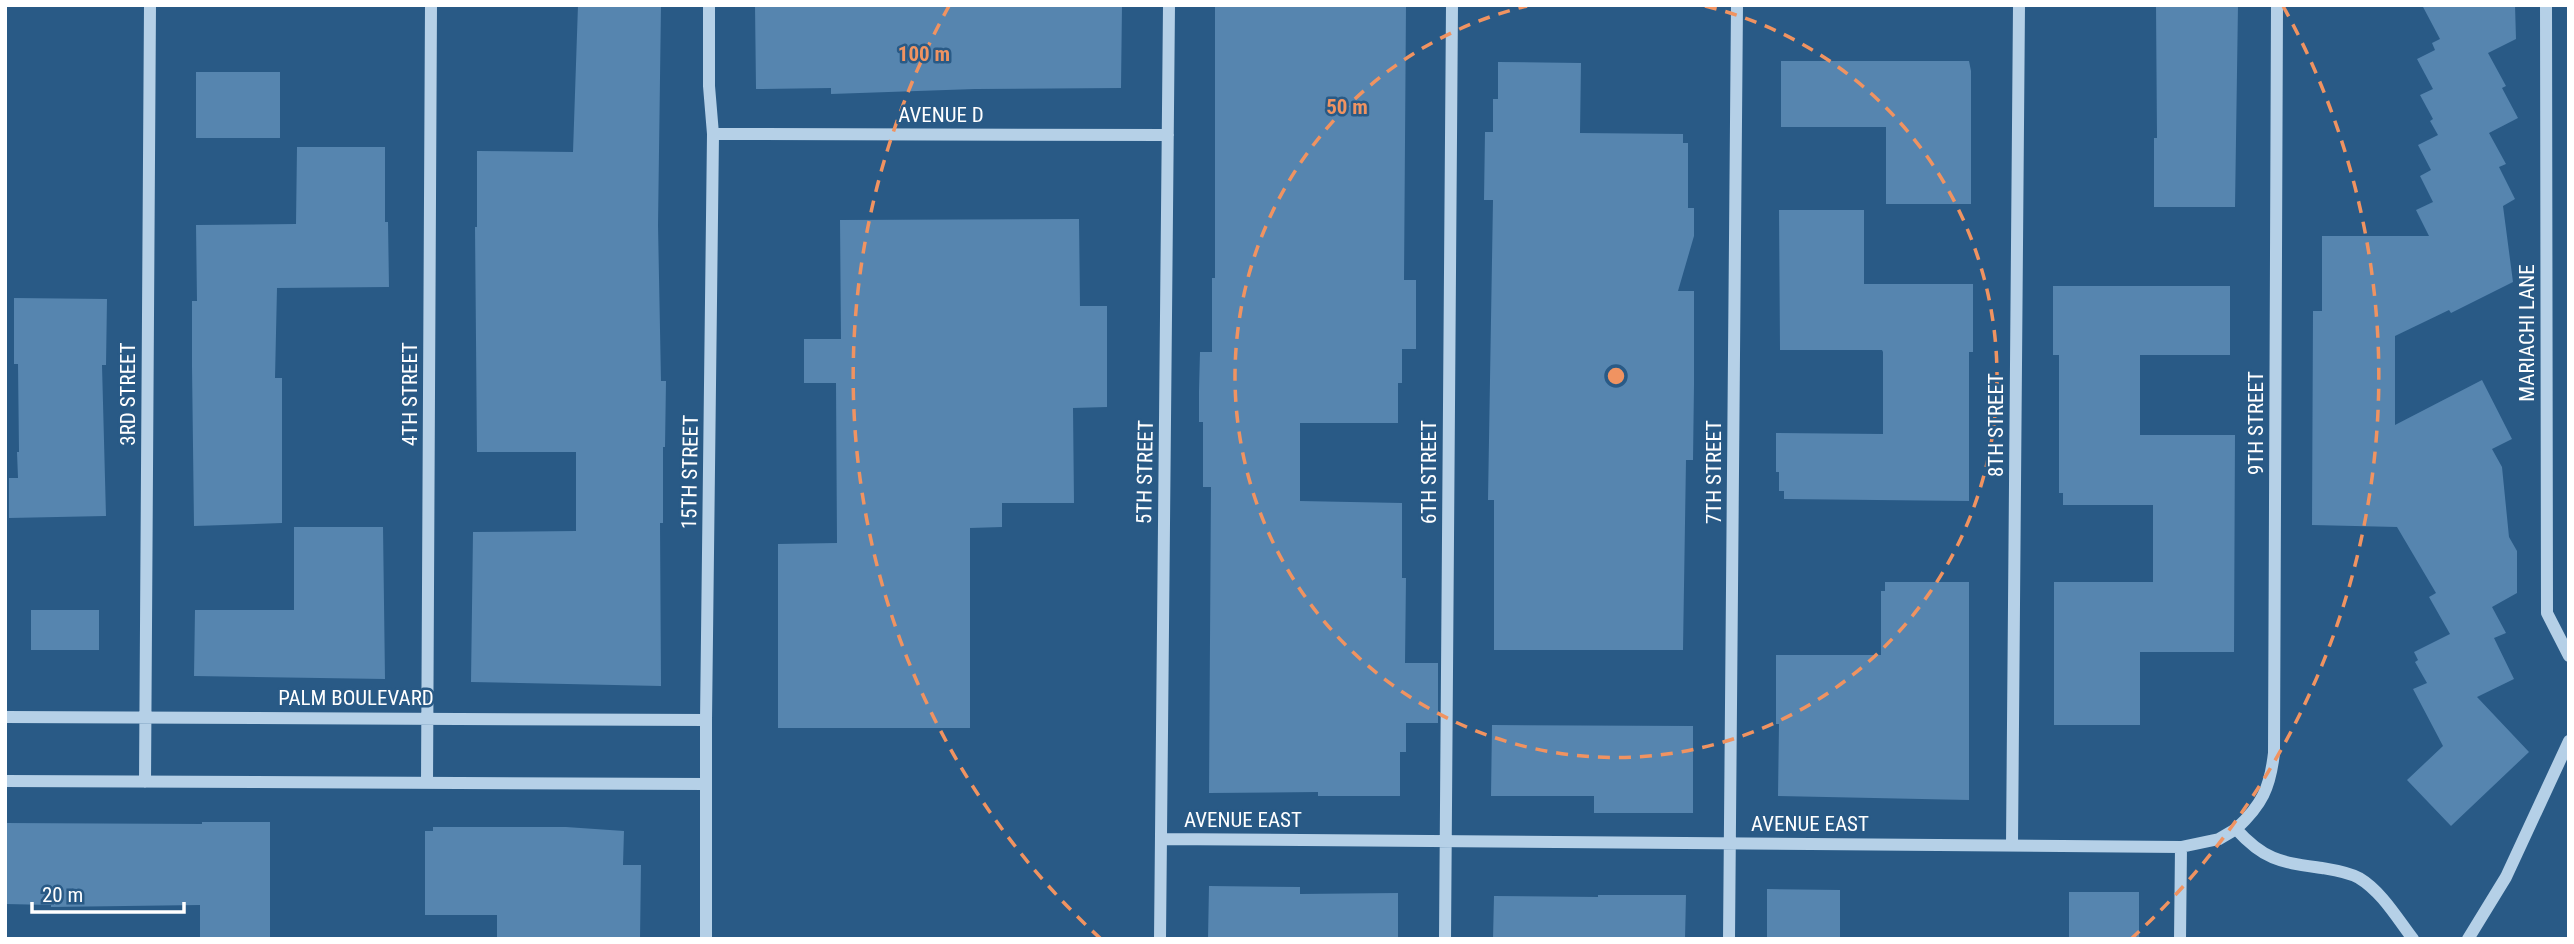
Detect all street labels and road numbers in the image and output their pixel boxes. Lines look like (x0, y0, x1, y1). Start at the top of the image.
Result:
street label: AVENUE D (898, 103, 984, 127)
street label: MARIACHI LANE (2515, 264, 2539, 402)
street label: 3RD STREET (116, 342, 140, 446)
street label: 4TH STREET (398, 342, 422, 446)
street label: 9TH STREET (2244, 371, 2268, 475)
street label: 8TH STREET (1984, 373, 2008, 477)
street label: 15TH STREET (677, 414, 703, 529)
street label: 5TH STREET (1132, 420, 1158, 524)
street label: 6TH STREET (1417, 420, 1441, 524)
street label: 7TH STREET (1702, 420, 1726, 524)
street label: PALM BOULEVARD (278, 686, 434, 710)
street label: AVENUE EAST (1184, 808, 1302, 832)
street label: AVENUE EAST (1751, 812, 1869, 836)

